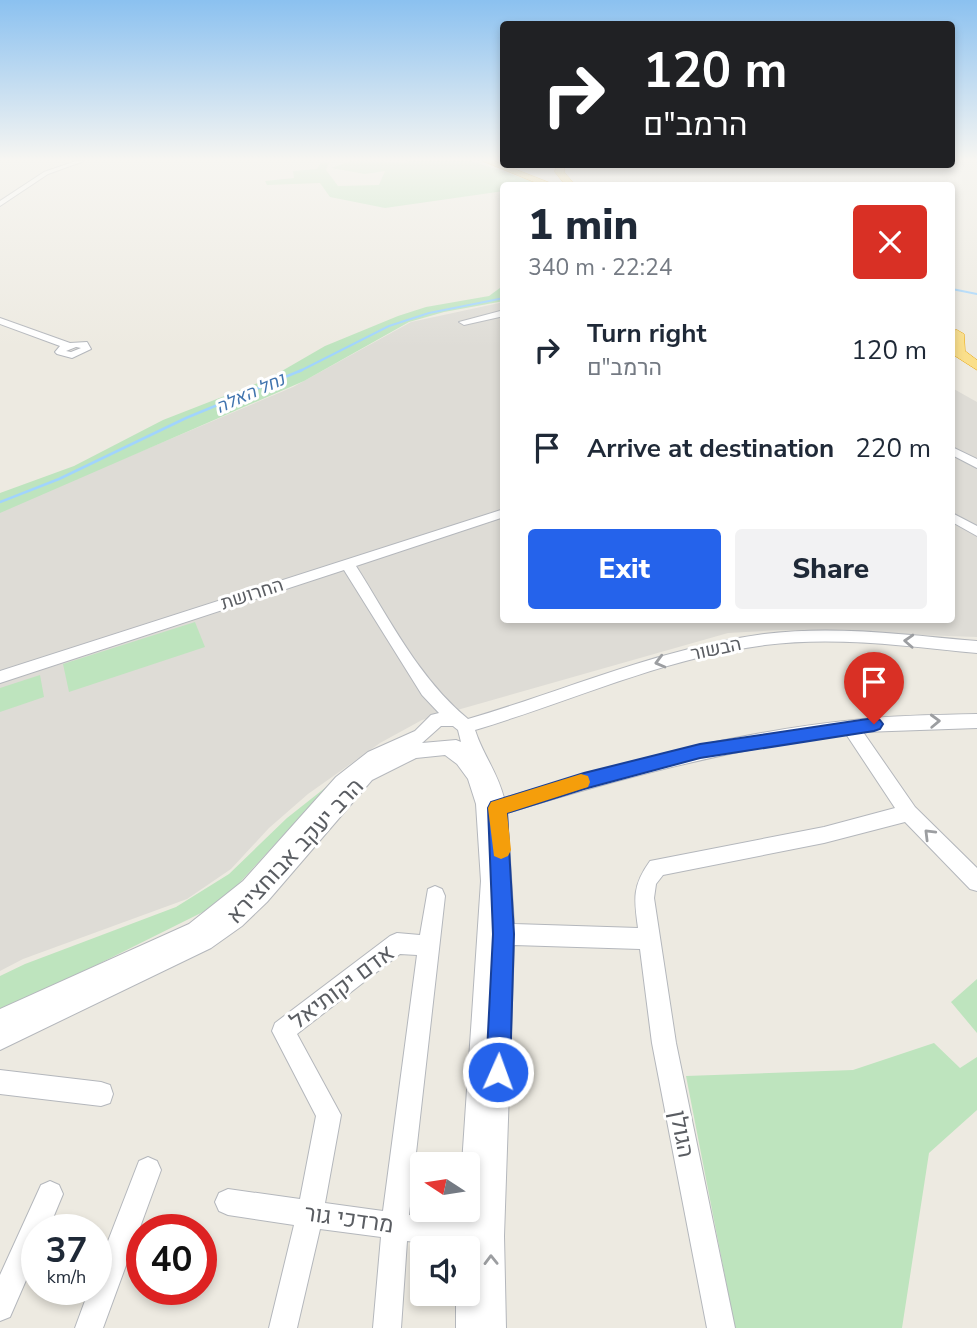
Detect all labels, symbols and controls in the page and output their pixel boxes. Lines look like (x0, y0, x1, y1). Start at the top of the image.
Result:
text: 120 m (643, 37, 787, 104)
icon: right (528, 49, 619, 140)
text: הרמב"ם (643, 103, 748, 146)
text: 1 min (528, 197, 638, 254)
button: close (853, 205, 927, 279)
text: 340 m · 22:24 (528, 252, 673, 283)
text: Turn right (587, 316, 706, 351)
icon: right (528, 331, 566, 369)
text: 120 m (851, 333, 927, 368)
text: הרמב"ם (587, 352, 662, 383)
water label: נחל האלה (212, 367, 290, 419)
icon: arrive (528, 429, 566, 467)
text: Arrive at destination (587, 431, 834, 466)
text: 220 m (855, 431, 931, 466)
button: Exit (528, 529, 721, 609)
button: Share (735, 529, 927, 609)
street label: החרושת (217, 572, 287, 616)
street label: הבשור (688, 631, 744, 667)
one-way arrow (903, 633, 914, 648)
pin (844, 652, 904, 724)
one-way arrow (654, 654, 666, 668)
icon: arrive (855, 663, 893, 701)
one-way arrow (930, 713, 941, 728)
street label: הרב יעקב אבוחצירא (219, 771, 371, 931)
one-way arrow (924, 829, 937, 842)
street label: אדם יקותיאל (283, 938, 401, 1036)
position arrow (461, 1035, 535, 1109)
street label: הגולן (662, 1108, 702, 1160)
north arrow (410, 1152, 480, 1222)
map controls (410, 1152, 480, 1306)
street label: מרדכי גור (302, 1197, 396, 1241)
speed limit sign: 40 (126, 1214, 217, 1305)
text: 37 (45, 1227, 88, 1274)
button: sound (410, 1236, 480, 1306)
one-way arrow (483, 1254, 499, 1265)
text: km/h (47, 1265, 86, 1289)

